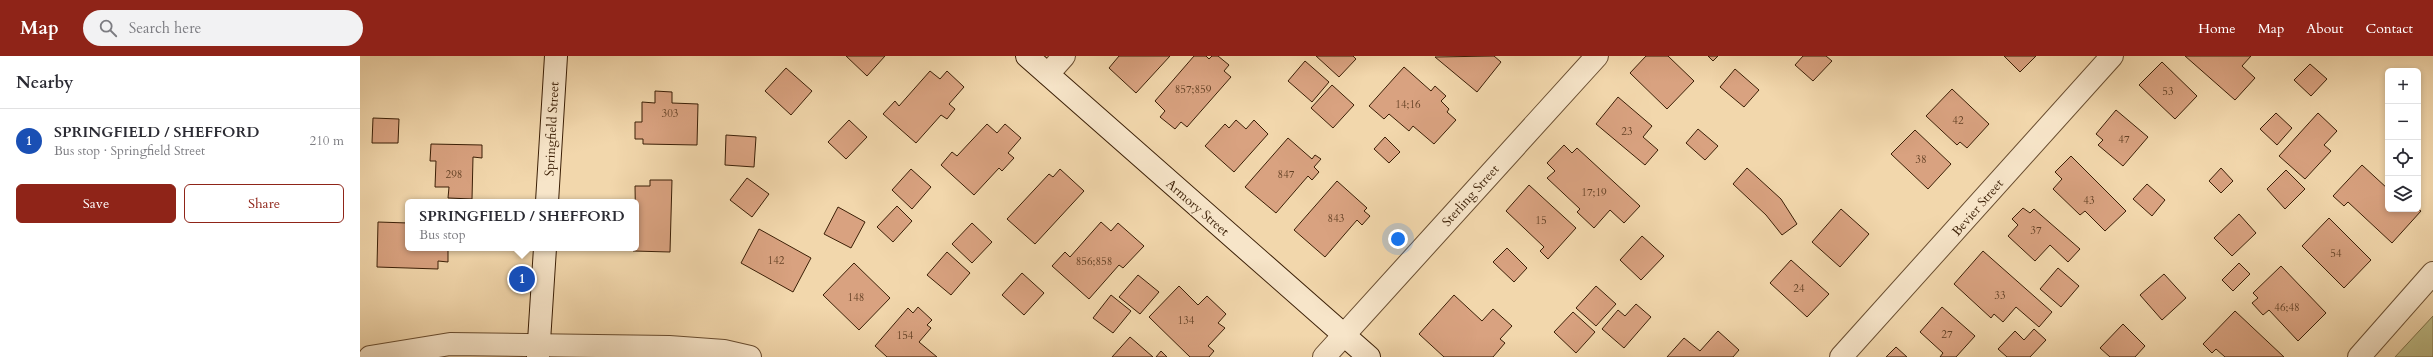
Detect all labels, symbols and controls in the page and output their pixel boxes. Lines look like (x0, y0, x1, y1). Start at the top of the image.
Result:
search box (83, 10, 363, 46)
text: Map (20, 15, 59, 41)
icon: search (97, 17, 119, 39)
text: Search here (129, 18, 201, 38)
text: Home (2198, 19, 2236, 38)
text: Map (2258, 19, 2284, 38)
text: About (2306, 19, 2343, 38)
text: Contact (2365, 19, 2413, 38)
map controls (2385, 68, 2421, 212)
button: + (2385, 68, 2421, 104)
text: Nearby (16, 71, 73, 94)
street label: Springfield Street (541, 81, 563, 177)
house number: 857;859 (1175, 82, 1212, 97)
house number: 53 (2162, 84, 2174, 99)
house number: 14;16 (1395, 97, 1421, 112)
button: − (2385, 104, 2421, 140)
house number: 303 (662, 106, 679, 121)
house number: 42 (1952, 113, 1964, 128)
text: SPRINGFIELD / SHEFFORD (54, 122, 259, 142)
house number: 23 (1621, 124, 1633, 139)
text: 1 (26, 132, 32, 150)
text: 210 m (310, 132, 344, 150)
house number: 47 (2118, 132, 2130, 147)
button: locate (2385, 140, 2421, 176)
text: Bus stop · Springfield Street (54, 142, 205, 160)
house number: 38 (1915, 152, 1927, 167)
street label: Sterling Street (1438, 161, 1503, 231)
house number: 298 (446, 167, 462, 182)
house number: 847 (1278, 167, 1295, 182)
street label: Armory Street (1162, 175, 1233, 240)
street label: Bevier Street (1948, 175, 2008, 240)
button: layers (2385, 176, 2421, 212)
button: Save (16, 184, 176, 223)
button: Share (184, 184, 344, 223)
house number: 17;19 (1581, 185, 1607, 200)
house number: 43 (2083, 193, 2095, 208)
popup (405, 199, 639, 251)
text: SPRINGFIELD / SHEFFORD (419, 206, 625, 226)
house number: 843 (1328, 211, 1345, 226)
house number: 15 (1535, 213, 1547, 228)
house number: 37 (2030, 223, 2042, 238)
text: Bus stop (419, 226, 466, 244)
your location (1388, 229, 1408, 249)
house number: 54 (2330, 246, 2342, 261)
house number: 142 (768, 253, 785, 268)
house number: 856;858 (1076, 254, 1112, 269)
pin: 1 (509, 264, 535, 294)
house number: 24 (1793, 281, 1805, 296)
house number: 33 (1994, 288, 2006, 303)
house number: 148 (848, 290, 864, 305)
house number: 46;48 (2274, 300, 2300, 315)
house number: 134 (1178, 313, 1195, 328)
house number: 27 (1941, 327, 1953, 342)
house number: 154 (897, 328, 914, 343)

